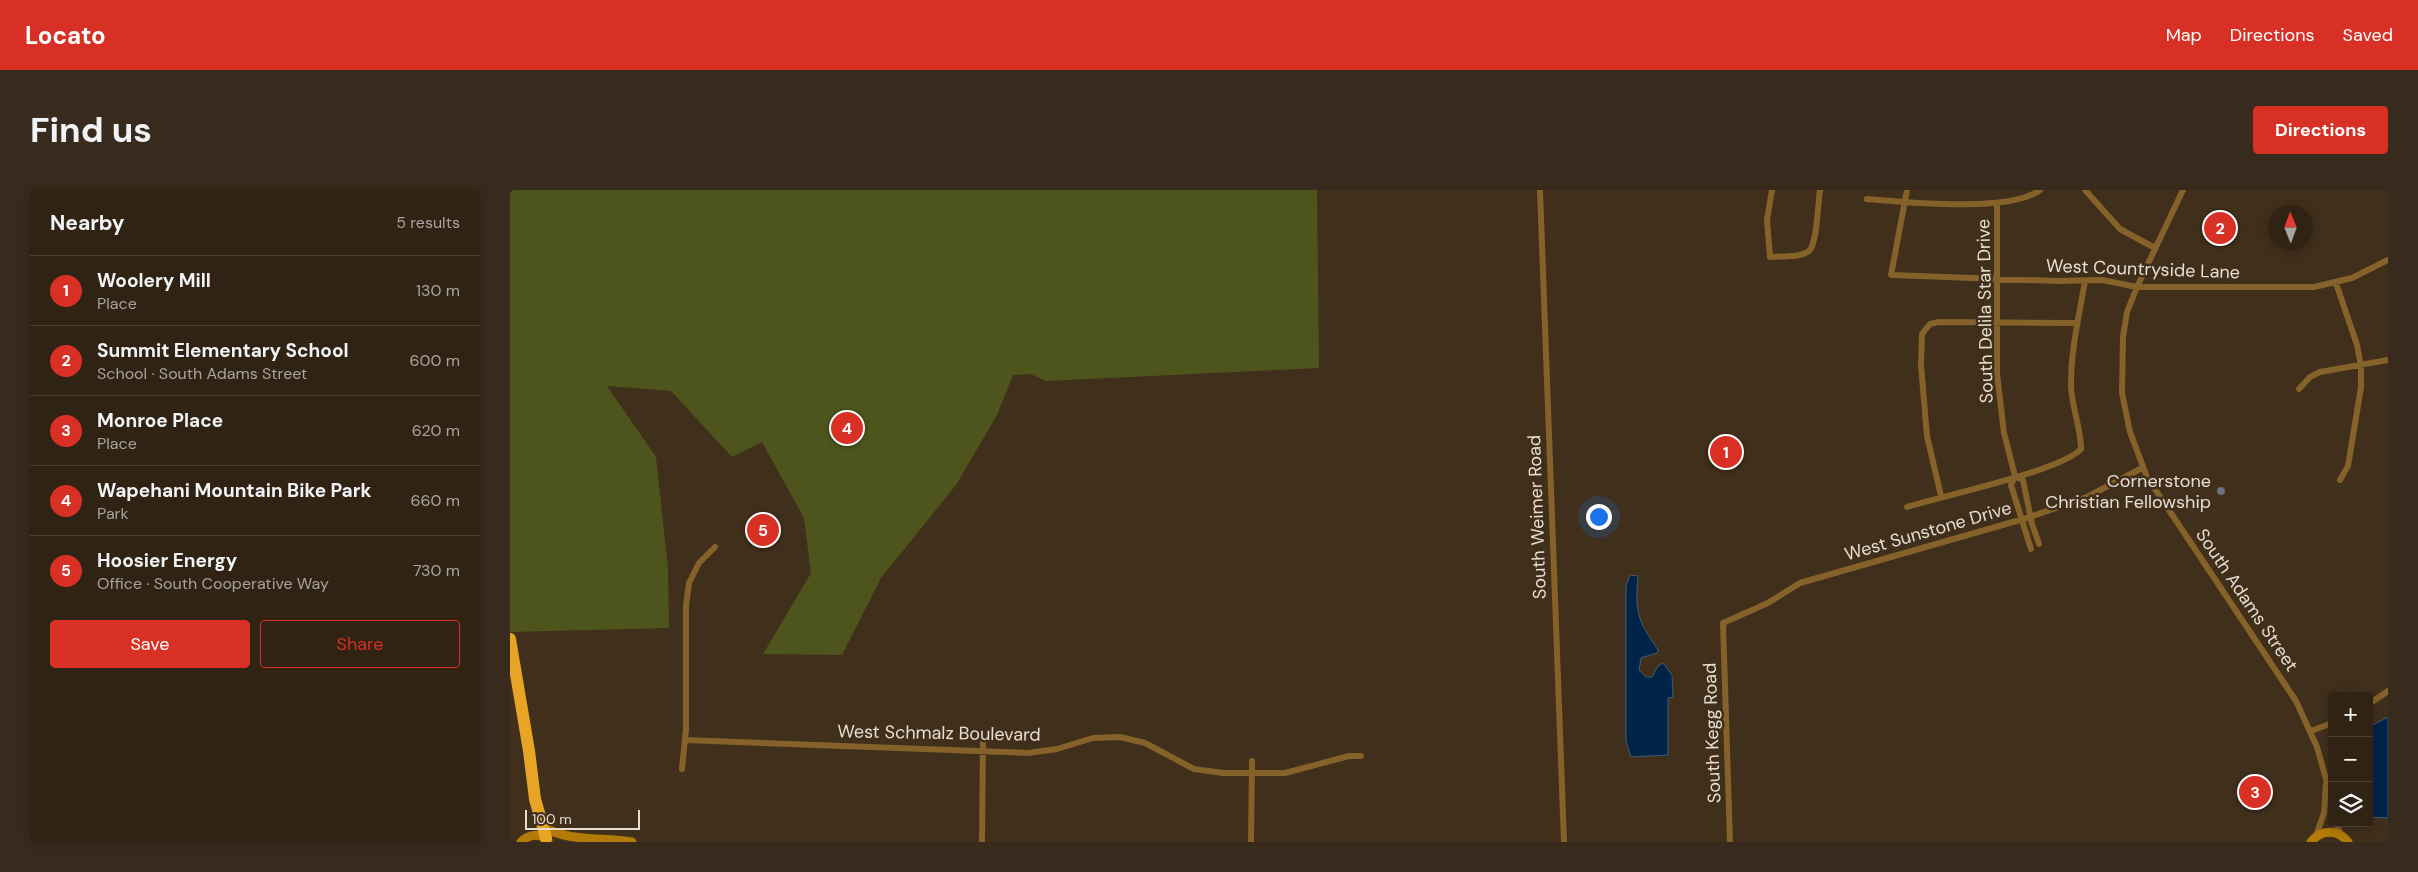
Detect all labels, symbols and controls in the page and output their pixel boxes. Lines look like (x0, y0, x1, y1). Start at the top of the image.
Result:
text: Locato (25, 20, 106, 51)
text: Map (2166, 23, 2202, 47)
text: Directions (2230, 23, 2315, 47)
text: Saved (2343, 23, 2393, 47)
button: Directions (2253, 106, 2388, 154)
text: Find us (30, 107, 152, 153)
north arrow (2268, 205, 2313, 250)
text: Nearby (50, 209, 124, 237)
pin: 2 (2204, 209, 2236, 247)
text: 5 results (396, 212, 460, 233)
street label: South Delila Star Drive (1971, 219, 1999, 403)
street label: West Countryside Lane (2046, 254, 2240, 284)
text: Woolery Mill (97, 268, 211, 293)
text: 1 (63, 280, 69, 301)
text: 130 m (416, 280, 460, 301)
text: Place (97, 293, 137, 314)
text: Summit Elementary School (97, 338, 349, 363)
text: 2 (61, 350, 71, 371)
text: 600 m (410, 350, 460, 371)
text: School · South Adams Street (97, 363, 307, 384)
text: Monroe Place (97, 408, 223, 433)
pin: 4 (831, 409, 863, 447)
text: 3 (61, 420, 71, 441)
text: 620 m (412, 420, 460, 441)
text: Place (97, 433, 137, 454)
pin: 1 (1710, 433, 1742, 471)
street label: South Weimer Road (1522, 434, 1552, 600)
place label: Cornerstone Christian Fellowship (2045, 469, 2211, 514)
text: Wapehani Mountain Bike Park (97, 478, 371, 503)
marker: Cornerstone Christian Fellowship (2215, 485, 2227, 497)
text: 4 (61, 490, 71, 511)
text: 660 m (410, 490, 460, 511)
street label: West Sunstone Drive (1842, 496, 2014, 566)
text: Park (97, 503, 129, 524)
your location (1586, 504, 1612, 530)
pin: 5 (747, 511, 779, 549)
street label: South Adams Street (2190, 524, 2304, 676)
text: Hoosier Energy (97, 548, 237, 573)
text: 5 (61, 560, 71, 581)
text: 730 m (413, 560, 460, 581)
text: Office · South Cooperative Way (97, 573, 329, 594)
button: Save (50, 620, 250, 668)
button: Share (260, 620, 460, 668)
street label: South Kegg Road (1698, 662, 1726, 804)
map controls (2328, 692, 2373, 827)
button: + (2328, 692, 2373, 737)
street label: West Schmalz Boulevard (837, 719, 1041, 747)
button: − (2328, 737, 2373, 782)
pin: 3 (2239, 773, 2271, 811)
button: layers (2328, 782, 2373, 827)
scale bar (525, 807, 640, 830)
text: 100 m (532, 810, 572, 828)

